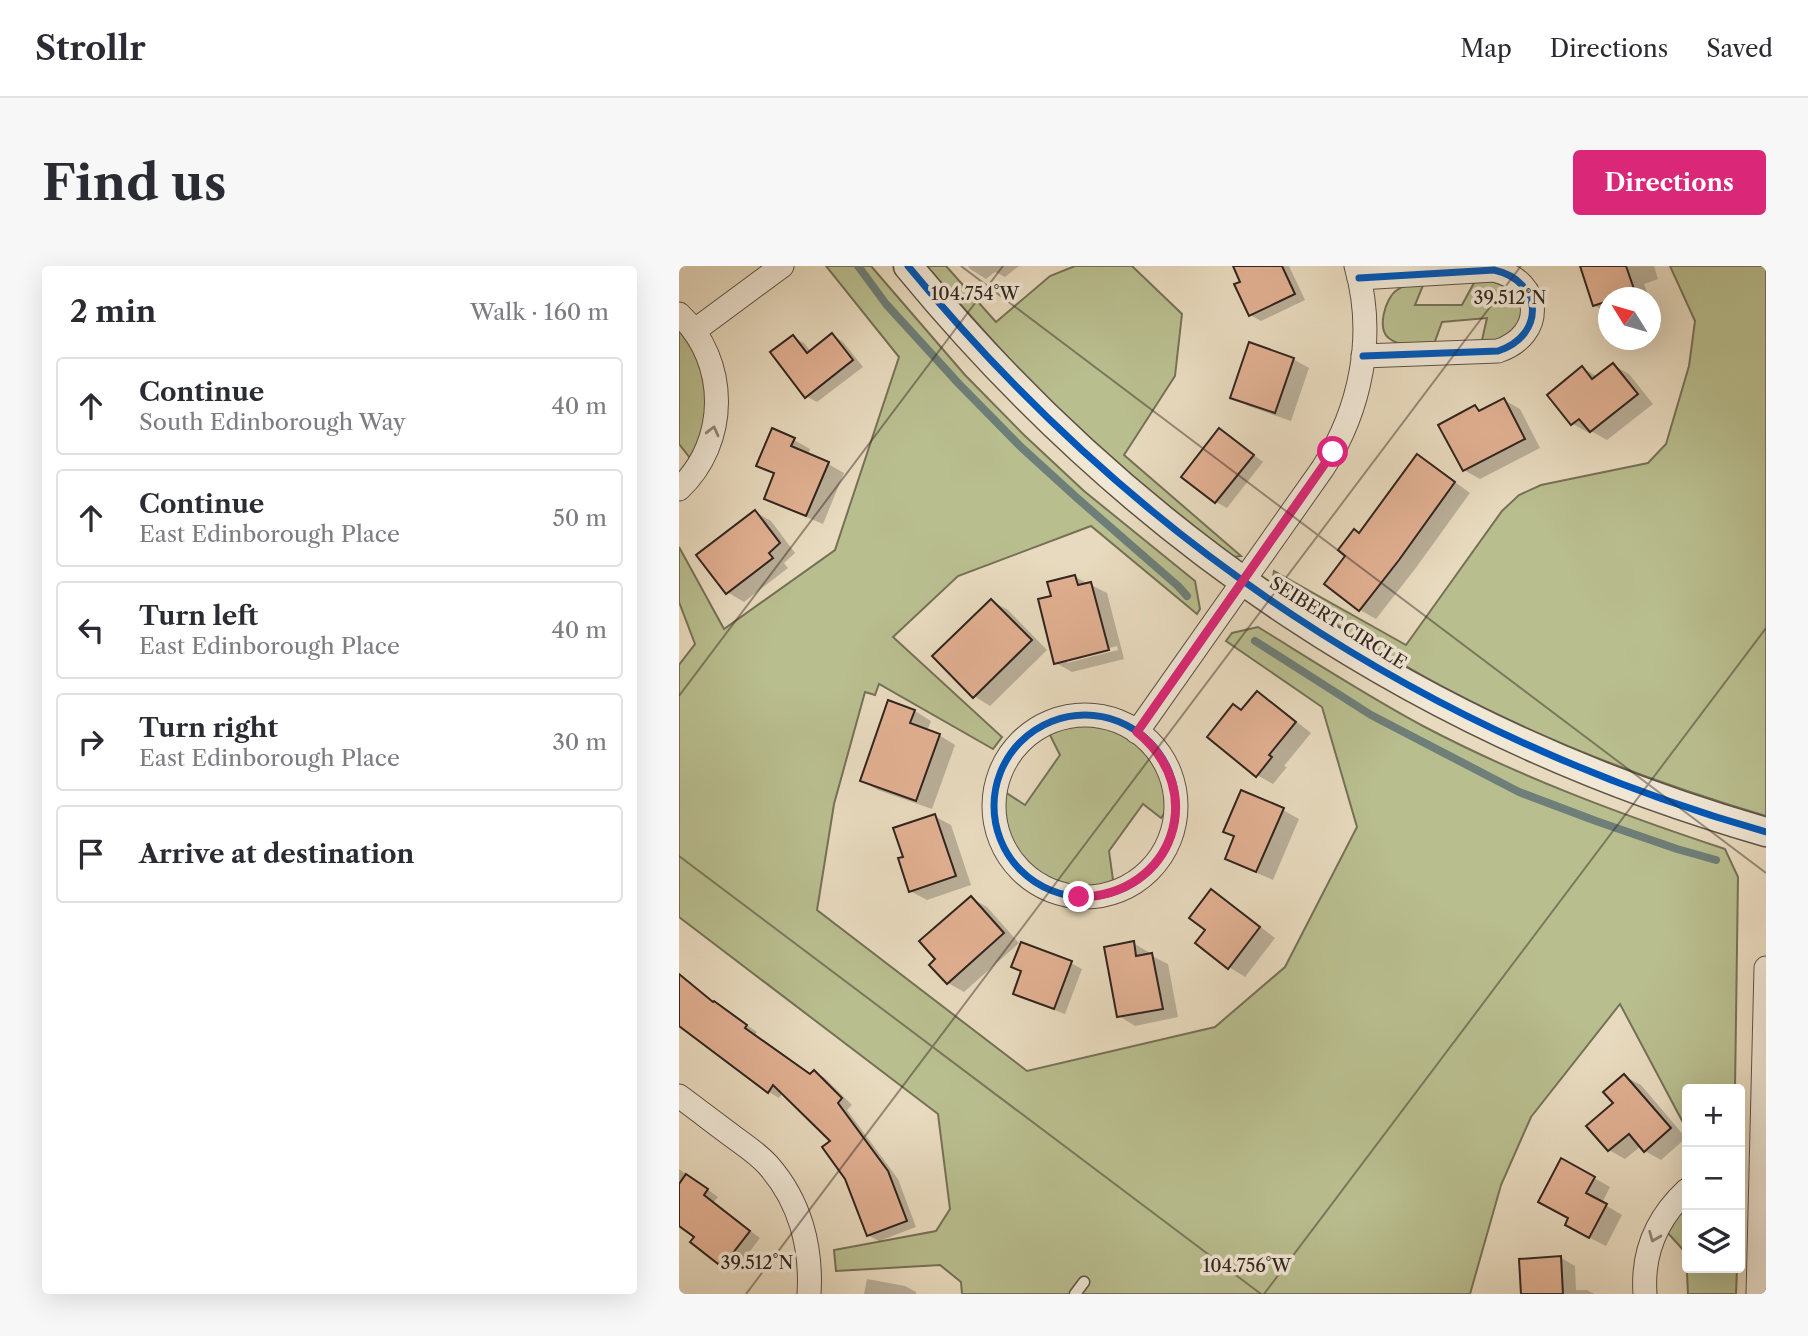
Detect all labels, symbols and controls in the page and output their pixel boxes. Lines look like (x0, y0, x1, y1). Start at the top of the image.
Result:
text: Strollr (35, 28, 146, 69)
text: Map (1460, 34, 1512, 63)
text: Directions (1550, 34, 1668, 63)
text: Saved (1706, 34, 1773, 63)
button: Directions (1573, 150, 1766, 215)
text: Find us (42, 152, 226, 213)
text: 104.754°W (931, 283, 1021, 305)
text: 39.512°N (1474, 287, 1547, 309)
north arrow (1598, 287, 1661, 350)
text: 2 min (70, 293, 156, 330)
text: Walk · 160 m (470, 298, 609, 326)
text: Continue (139, 376, 264, 408)
icon: ahead (72, 387, 110, 425)
text: 40 m (552, 392, 607, 420)
text: South Edinborough Way (139, 408, 406, 436)
one-way arrow (705, 425, 719, 437)
route start (1317, 436, 1348, 467)
text: Continue (139, 488, 264, 520)
icon: ahead (72, 499, 110, 537)
text: 50 m (552, 504, 607, 532)
text: East Edinborough Place (139, 520, 400, 548)
street label: SEIBERT CIRCLE (1265, 572, 1411, 674)
text: Turn left (139, 600, 258, 632)
icon: left (72, 611, 110, 649)
text: 40 m (552, 616, 607, 644)
text: East Edinborough Place (139, 632, 400, 660)
text: Turn right (139, 712, 278, 744)
icon: right (72, 723, 110, 761)
text: 30 m (552, 728, 607, 756)
text: East Edinborough Place (139, 744, 400, 772)
icon: arrive (72, 835, 110, 873)
text: Arrive at destination (139, 838, 414, 870)
route end (1063, 881, 1094, 912)
map controls (1682, 1084, 1745, 1273)
button: + (1682, 1084, 1745, 1147)
button: − (1682, 1147, 1745, 1210)
button: layers (1682, 1210, 1745, 1273)
one-way arrow (1648, 1230, 1662, 1242)
text: 39.512°N (721, 1252, 794, 1274)
text: 104.756°W (1203, 1255, 1292, 1277)

